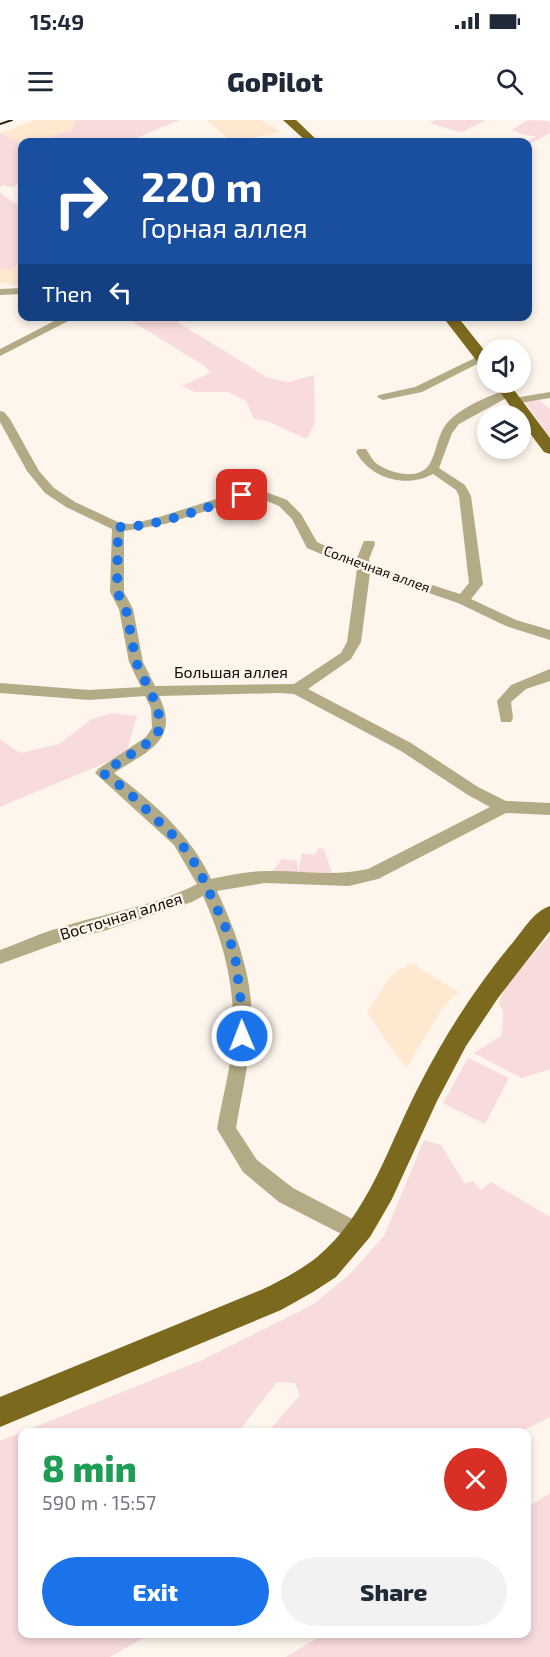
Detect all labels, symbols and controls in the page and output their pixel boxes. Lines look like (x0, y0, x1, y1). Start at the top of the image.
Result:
text: 15:49 (30, 8, 84, 34)
icon: menu (24, 65, 57, 98)
text: GoPilot (227, 65, 323, 97)
icon: search (493, 65, 526, 98)
text: 220 m (141, 160, 262, 210)
icon: right (42, 162, 120, 240)
text: Горная аллея (141, 211, 308, 243)
icon: left (104, 276, 137, 309)
text: Then (42, 280, 92, 306)
map controls (477, 339, 531, 459)
button: sound (477, 339, 531, 393)
button: layers (477, 405, 531, 459)
pin (216, 469, 267, 520)
icon: arrive (225, 478, 258, 511)
street label: Солнечная аллея (322, 541, 433, 596)
street label: Большая аллея (174, 662, 288, 681)
street label: Восточная аллея (57, 888, 184, 943)
position arrow (210, 1004, 274, 1068)
text: 8 min (42, 1446, 137, 1489)
button: close (444, 1448, 507, 1511)
text: 590 m · 15:57 (42, 1490, 156, 1514)
button: Exit (42, 1557, 269, 1626)
button: Share (281, 1557, 507, 1626)

